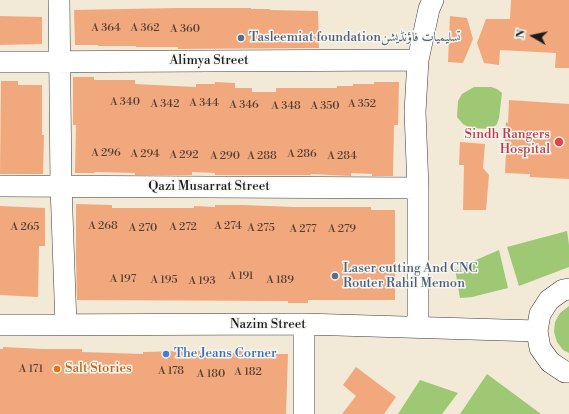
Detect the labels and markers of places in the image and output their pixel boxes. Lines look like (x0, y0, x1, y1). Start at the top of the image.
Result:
place label: Tasleemiat foundationتسلیمیات فاؤنڈیشن (249, 30, 461, 46)
marker: Tasleemiat foundationتسلیمیات فاؤنڈیشن (236, 33, 246, 43)
place label: Sindh Rangers Hospital (465, 127, 550, 158)
marker: Sindh Rangers Hospital (553, 136, 565, 148)
place label: Laser cutting And CNC Router Rahil Memon (343, 261, 477, 292)
marker: Laser cutting And CNC Router Rahil Memon (330, 271, 340, 281)
place label: The Jeans Corner (174, 346, 277, 362)
marker: The Jeans Corner (161, 349, 171, 359)
place label: Salt Stories (65, 361, 132, 377)
marker: Salt Stories (52, 364, 62, 374)

